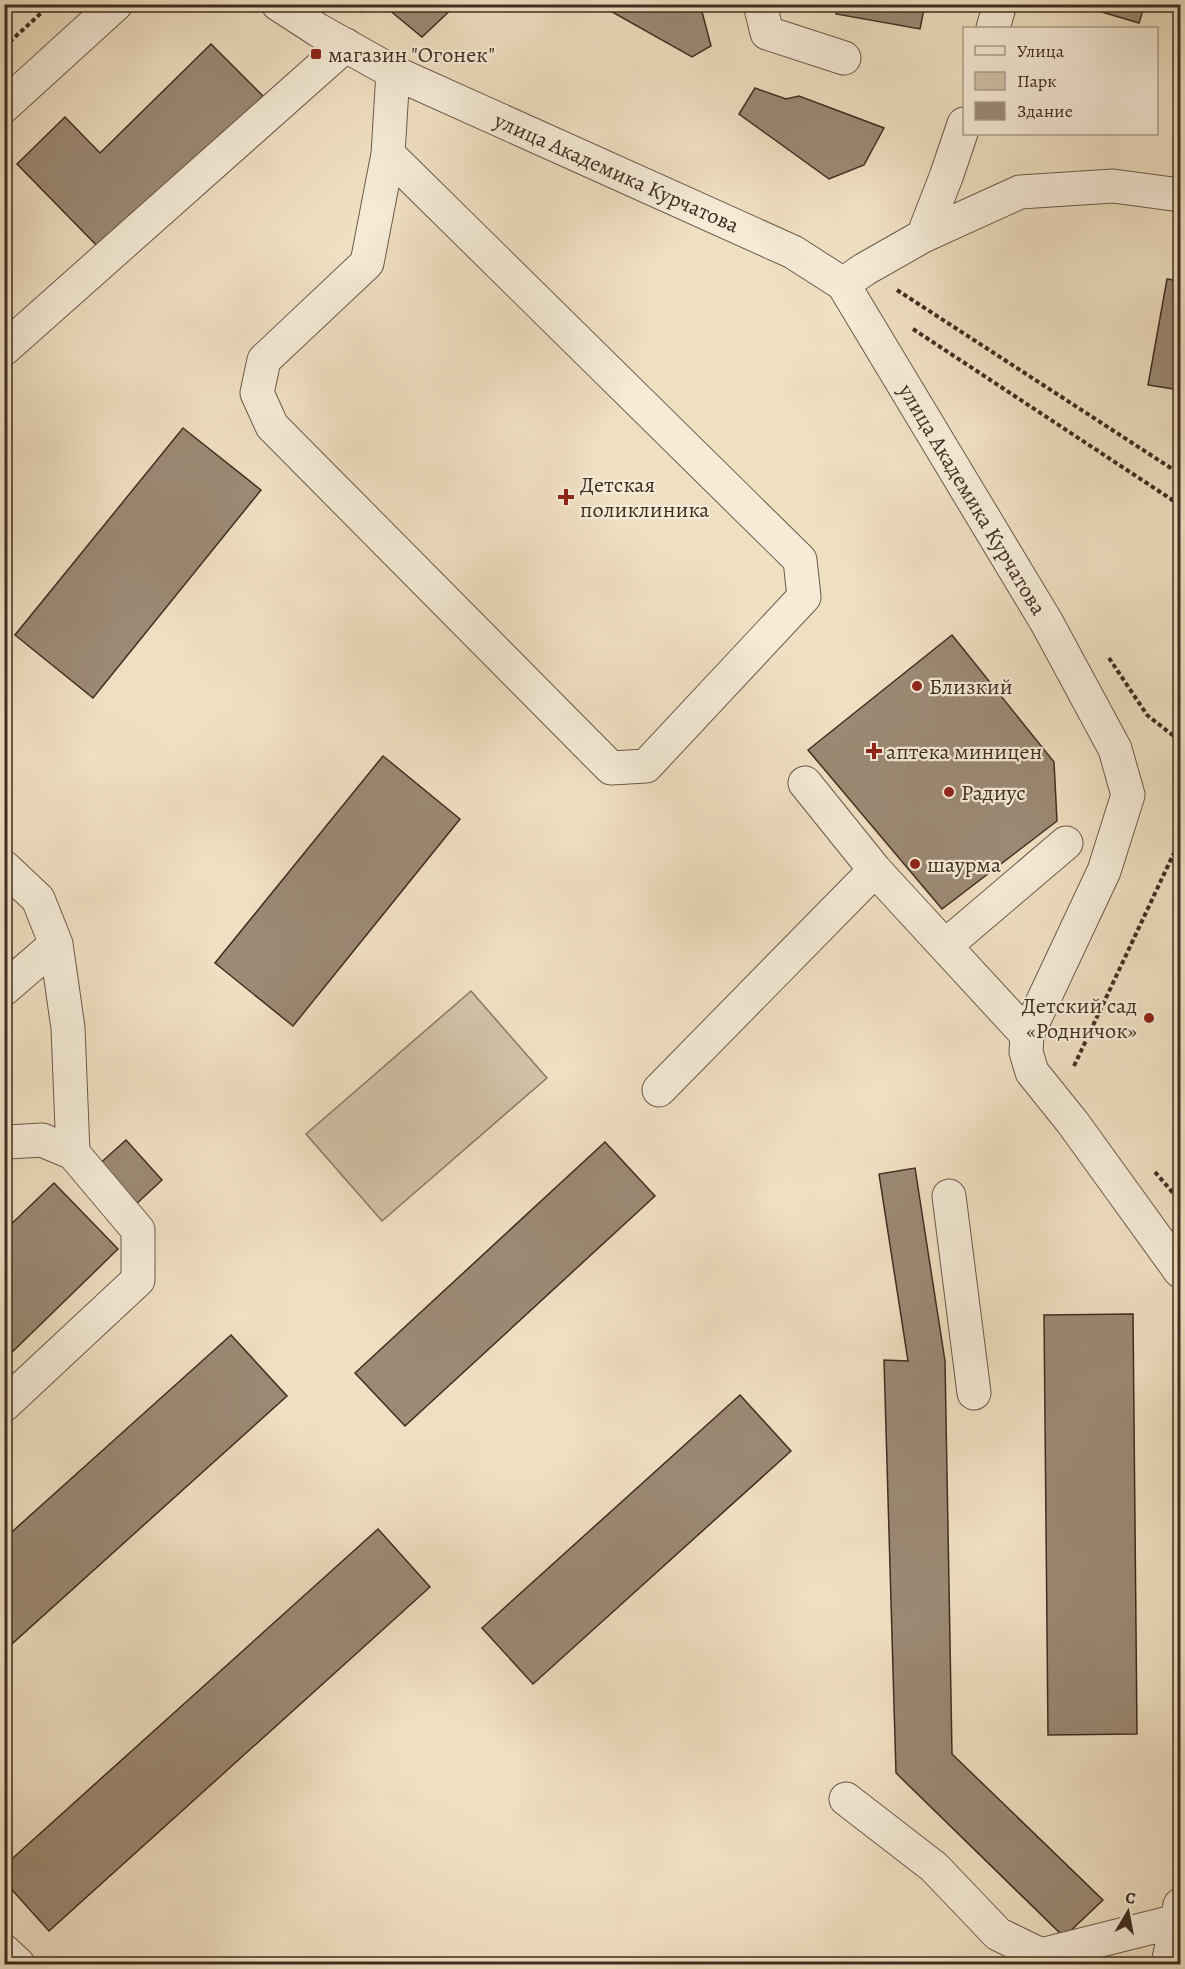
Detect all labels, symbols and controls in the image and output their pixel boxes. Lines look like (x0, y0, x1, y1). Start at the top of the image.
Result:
legend (963, 27, 1158, 135)
text: Улица (1017, 39, 1065, 63)
place label: магазин "Огонек" (328, 40, 495, 70)
marker: магазин "Огонек" (309, 47, 323, 61)
text: Парк (1017, 69, 1057, 93)
text: Здание (1017, 99, 1073, 123)
street label: улица Академика Курчатова (488, 105, 745, 241)
street label: улица Академика Курчатова (891, 377, 1054, 622)
place label: Детская поликлиника (580, 470, 710, 525)
marker: Детская поликлиника (557, 488, 575, 506)
place label: Близкий (929, 672, 1013, 702)
marker: Близкий (910, 679, 924, 693)
place label: аптека миницен (886, 737, 1042, 767)
marker: аптека миницен (867, 744, 881, 758)
place label: Радиус (961, 778, 1026, 808)
marker: Радиус (942, 785, 956, 799)
place label: шаурма (927, 850, 1002, 880)
marker: шаурма (908, 857, 922, 871)
place label: Детский сад «Родничок» (1022, 991, 1137, 1046)
marker: Детский сад «Родничок» (1142, 1011, 1156, 1025)
north arrow (1098, 1882, 1158, 1942)
text: С (1124, 1887, 1137, 1910)

